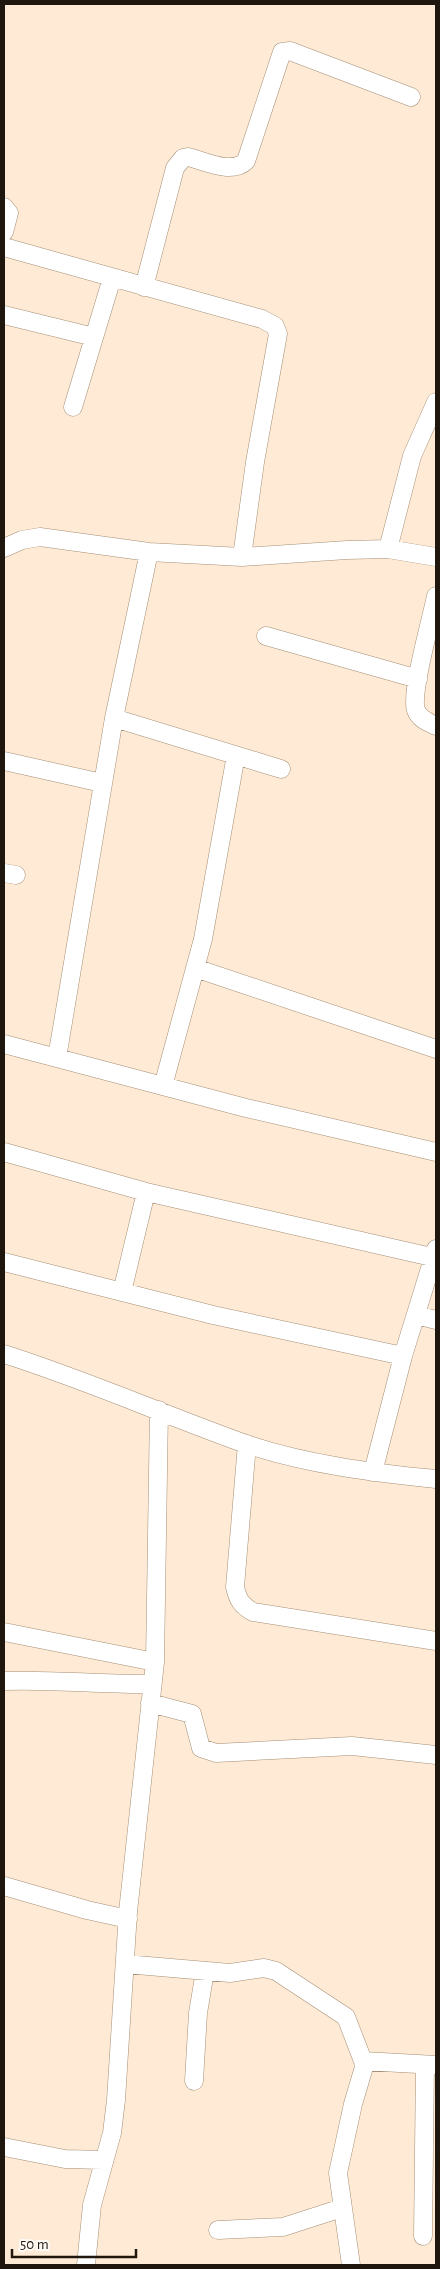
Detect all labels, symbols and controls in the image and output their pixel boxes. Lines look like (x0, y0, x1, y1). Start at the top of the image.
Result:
scale bar (12, 2226, 136, 2258)
text: 50 m (20, 2237, 49, 2252)

